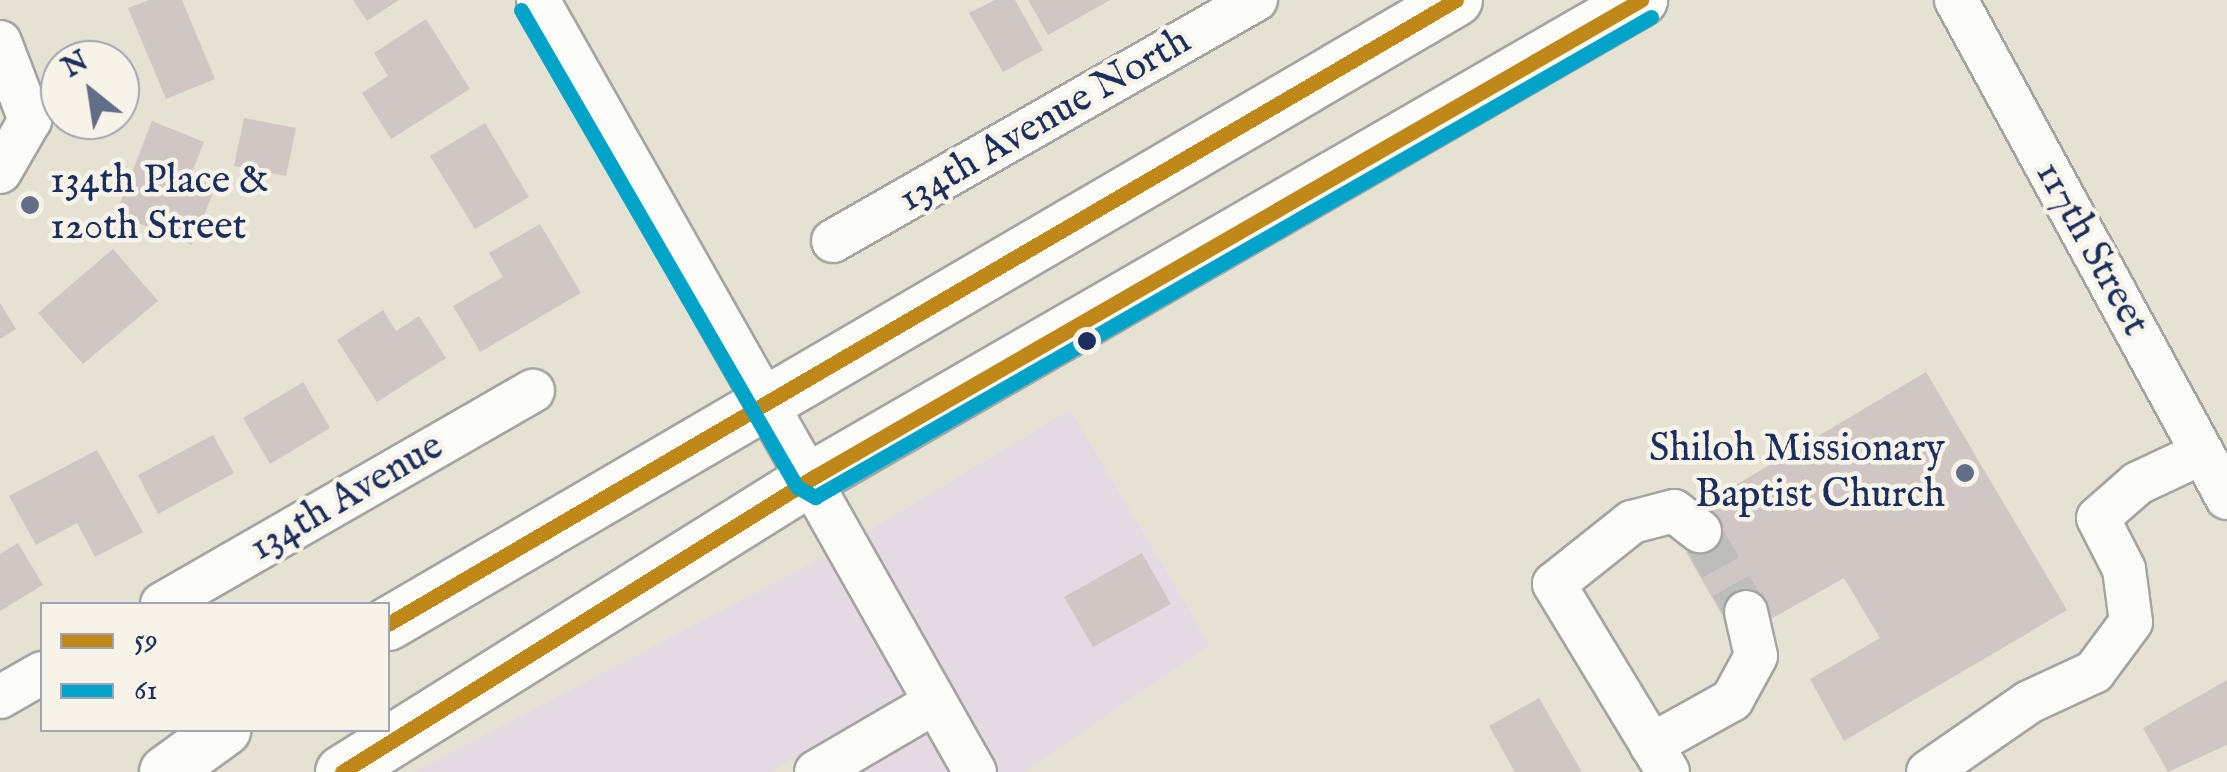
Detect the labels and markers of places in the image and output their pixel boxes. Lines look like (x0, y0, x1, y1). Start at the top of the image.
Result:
place label: 134th Place & 120th Street (50, 158, 269, 252)
marker: 134th Place & 120th Street (19, 194, 41, 216)
unlabelled marker (1077, 331, 1097, 351)
place label: Shiloh Missionary Baptist Church (1649, 426, 1945, 520)
marker: Shiloh Missionary Baptist Church (1954, 462, 1976, 484)

